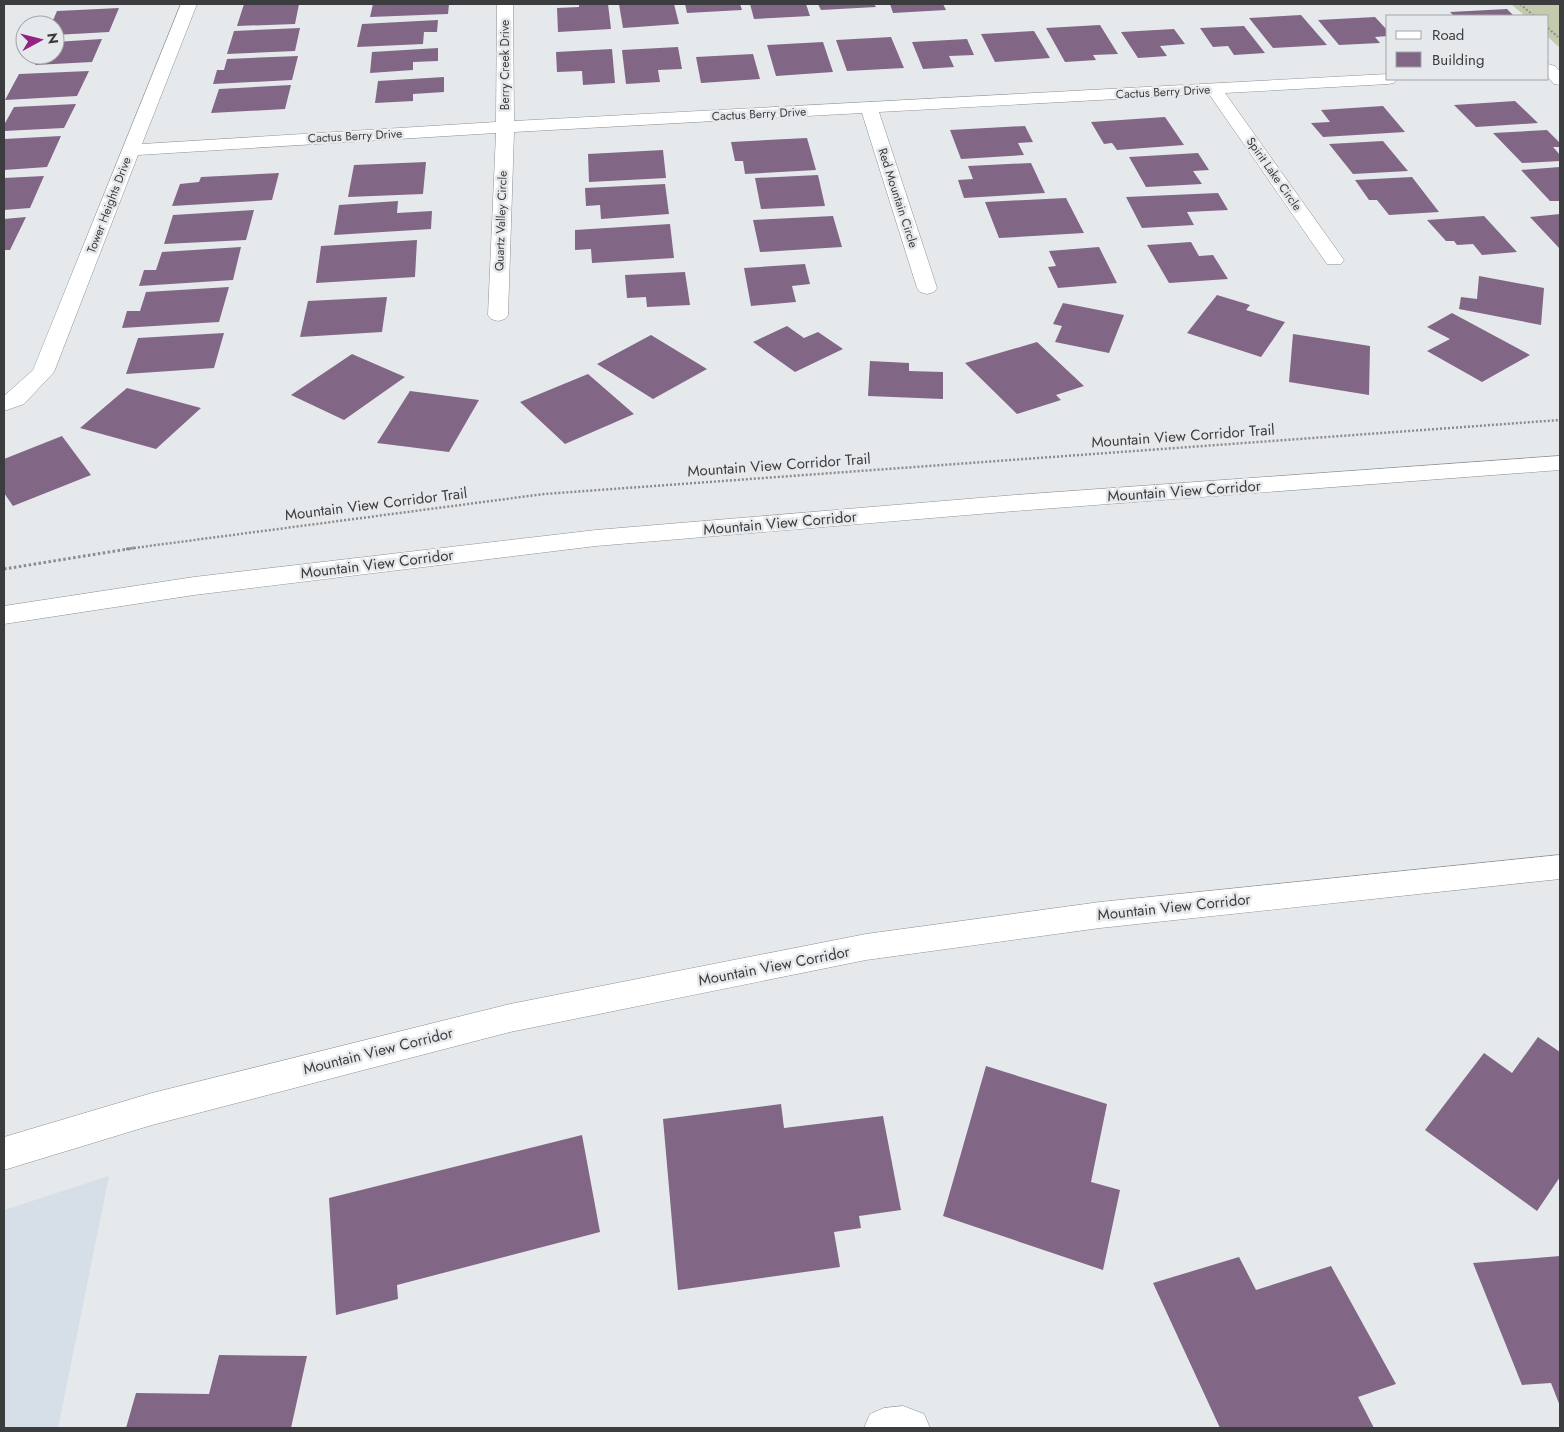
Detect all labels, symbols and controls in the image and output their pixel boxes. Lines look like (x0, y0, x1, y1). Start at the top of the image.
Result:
north arrow (15, 15, 65, 65)
legend (1386, 15, 1549, 80)
street label: Berry Creek Drive (496, 20, 514, 110)
text: Road (1432, 24, 1464, 46)
text: N (42, 32, 64, 45)
text: Building (1432, 49, 1484, 71)
street label: Cactus Berry Drive (1115, 81, 1211, 103)
street label: Cactus Berry Drive (711, 103, 807, 125)
street label: Cactus Berry Drive (307, 125, 403, 147)
street label: Spirit Lake Circle (1242, 134, 1306, 214)
street label: Red Mountain Circle (873, 146, 923, 250)
street label: Tower Heights Drive (82, 154, 136, 256)
street label: Quartz Valley Circle (490, 170, 512, 272)
street label: Mountain View Corridor Trail (1091, 419, 1275, 453)
street label: Mountain View Corridor Trail (687, 448, 871, 482)
street label: Mountain View Corridor (1107, 475, 1262, 507)
street label: Mountain View Corridor Trail (283, 482, 469, 526)
street label: Mountain View Corridor (702, 505, 858, 541)
street label: Mountain View Corridor (299, 544, 455, 584)
street label: Mountain View Corridor (1096, 888, 1252, 926)
street label: Mountain View Corridor (696, 940, 852, 991)
street label: Mountain View Corridor (301, 1022, 456, 1080)

